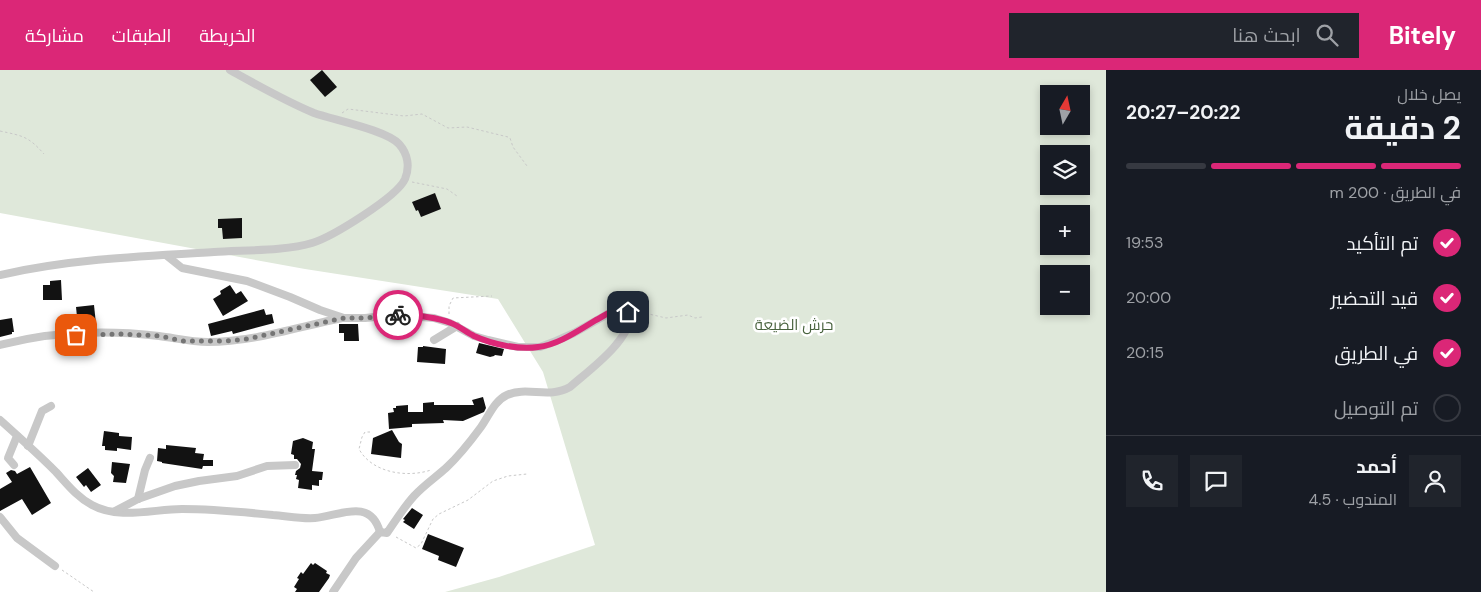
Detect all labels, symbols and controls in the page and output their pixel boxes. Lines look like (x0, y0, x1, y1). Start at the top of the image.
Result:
search box (1009, 13, 1359, 58)
text: Bitely (1389, 20, 1456, 51)
icon: search (1313, 21, 1341, 49)
text: ابحث هنا (1232, 23, 1301, 48)
text: مشاركة (25, 24, 84, 48)
text: الطبقات (112, 24, 171, 48)
text: الخريطة (199, 24, 256, 48)
text: يصل خلال (1397, 84, 1461, 105)
north arrow (1040, 85, 1090, 135)
map controls (1040, 85, 1090, 315)
text: 20:22–20:27 (1126, 100, 1240, 125)
text: 2 دقيقة (1345, 107, 1461, 149)
button: layers (1040, 145, 1090, 195)
text: في الطريق · 200 m (1330, 182, 1461, 203)
button: + (1040, 205, 1090, 255)
icon: check (1433, 229, 1461, 257)
text: تم التأكيد (1346, 231, 1418, 256)
text: 19:53 (1126, 232, 1164, 253)
button: − (1040, 265, 1090, 315)
icon: check (1433, 284, 1461, 312)
text: قيد التحضير (1331, 286, 1418, 311)
text: 20:00 (1126, 287, 1171, 308)
courier (373, 290, 423, 340)
pin (607, 291, 649, 333)
icon: home (614, 298, 642, 326)
icon: bike (384, 301, 412, 329)
pin (55, 314, 97, 356)
park label: حرش الضيعة (755, 315, 833, 335)
icon: bag (62, 321, 90, 349)
icon: check (1433, 339, 1461, 367)
text: في الطريق (1335, 341, 1418, 366)
text: 20:15 (1126, 342, 1164, 363)
text: تم التوصيل (1334, 396, 1418, 421)
text: أحمد (1356, 454, 1397, 479)
button: phone (1126, 455, 1178, 507)
button: chat (1190, 455, 1242, 507)
button: person (1409, 455, 1461, 507)
text: المندوب · 4.5 (1309, 489, 1397, 510)

